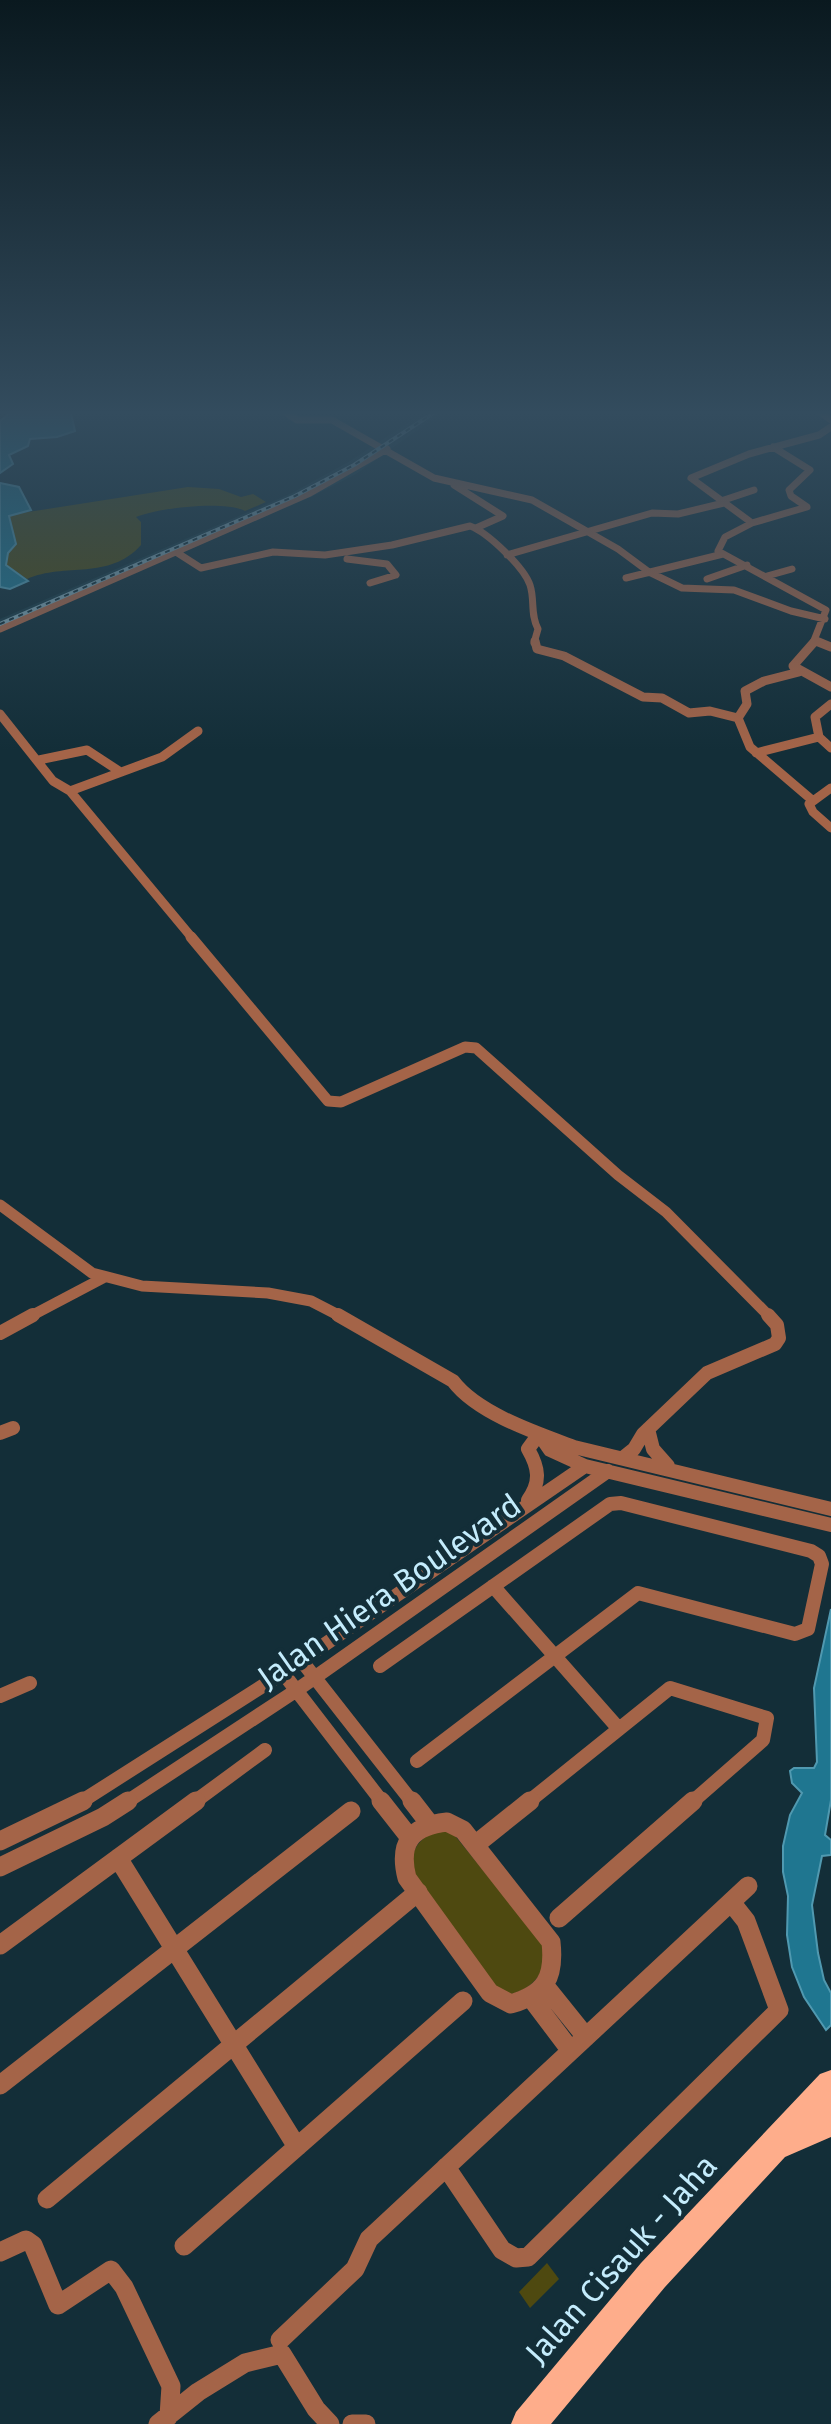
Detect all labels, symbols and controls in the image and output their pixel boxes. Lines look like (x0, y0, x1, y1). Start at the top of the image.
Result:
street label: Jalan Hiera Boulevard (250, 1486, 528, 1696)
street label: Jalan Cisauk - Jaha (517, 2147, 725, 2371)

